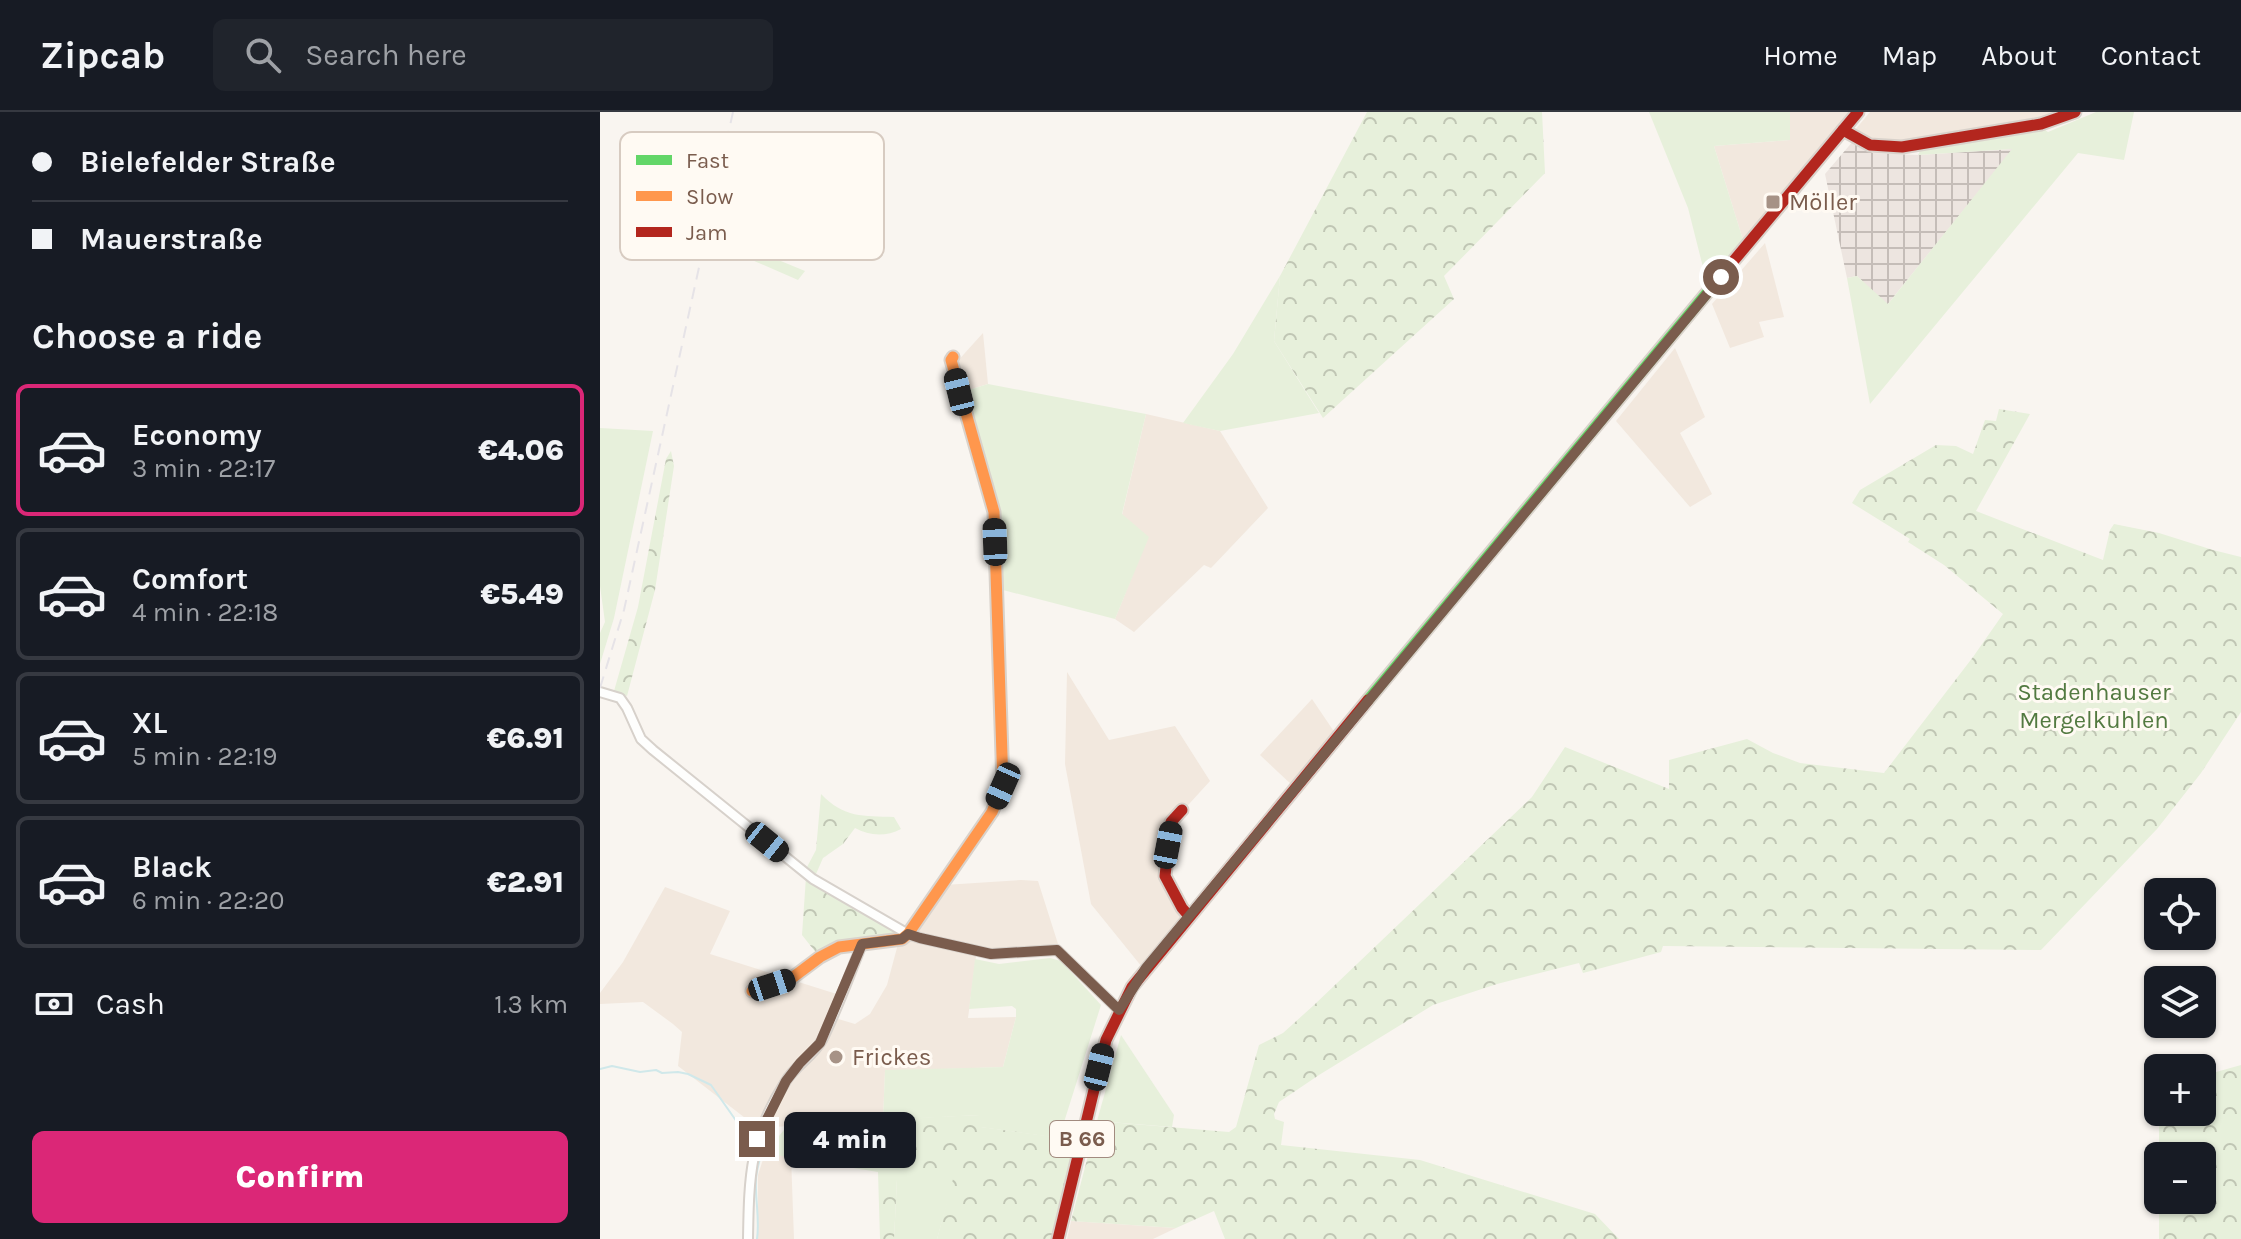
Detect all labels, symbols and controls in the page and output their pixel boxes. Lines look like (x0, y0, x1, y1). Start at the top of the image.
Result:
search box (213, 19, 773, 91)
text: Zipcab (40, 33, 165, 78)
icon: search (241, 33, 285, 77)
text: Search here (305, 37, 467, 73)
text: Home (1763, 39, 1838, 72)
text: Map (1882, 39, 1937, 72)
text: About (1981, 39, 2057, 72)
text: Contact (2101, 39, 2201, 72)
legend (620, 132, 884, 260)
text: Bielefelder Straße (80, 144, 336, 180)
text: Fast (686, 148, 729, 174)
text: Slow (686, 184, 733, 210)
place label: Möller (1789, 188, 1857, 216)
marker: Möller (1764, 193, 1782, 211)
text: Jam (686, 220, 728, 246)
text: Mauerstraße (80, 221, 263, 257)
route start (1703, 259, 1739, 295)
text: Choose a ride (32, 315, 262, 357)
car (942, 366, 976, 418)
icon: car (36, 414, 108, 486)
text: Economy (132, 417, 262, 453)
text: €4.06 (478, 432, 564, 468)
text: 3 min · 22:17 (132, 453, 275, 484)
car (982, 518, 1008, 566)
icon: car (36, 558, 108, 630)
text: Comfort (132, 561, 248, 597)
text: €5.49 (480, 576, 564, 612)
text: 4 min · 22:18 (132, 597, 278, 628)
park label: Stadenhauser Mergelkuhlen (2017, 678, 2171, 734)
icon: car (36, 702, 108, 774)
text: XL (132, 705, 167, 741)
text: €6.91 (487, 720, 564, 756)
text: 5 min · 22:19 (132, 741, 277, 772)
car (982, 759, 1024, 813)
car (741, 818, 793, 866)
car (1152, 819, 1184, 871)
icon: car (36, 846, 108, 918)
text: Black (132, 849, 212, 885)
text: €2.91 (487, 864, 564, 900)
map controls (2144, 878, 2216, 1214)
button: locate (2144, 878, 2216, 950)
text: 6 min · 22:20 (132, 885, 284, 916)
car (745, 966, 799, 1004)
button: layers (2144, 966, 2216, 1038)
icon: cash (32, 982, 76, 1026)
text: Cash (96, 986, 165, 1022)
text: 1.3 km (494, 989, 568, 1020)
car (1082, 1041, 1116, 1093)
place label: Frickes (852, 1043, 931, 1071)
marker: Frickes (827, 1048, 845, 1066)
button: + (2144, 1054, 2216, 1126)
callout: 4 min (785, 1111, 917, 1167)
route end (739, 1121, 775, 1157)
road number: B 66 (1050, 1121, 1114, 1157)
text: 4 min (813, 1124, 887, 1155)
button: Confirm (32, 1131, 568, 1223)
button: − (2144, 1142, 2216, 1214)

